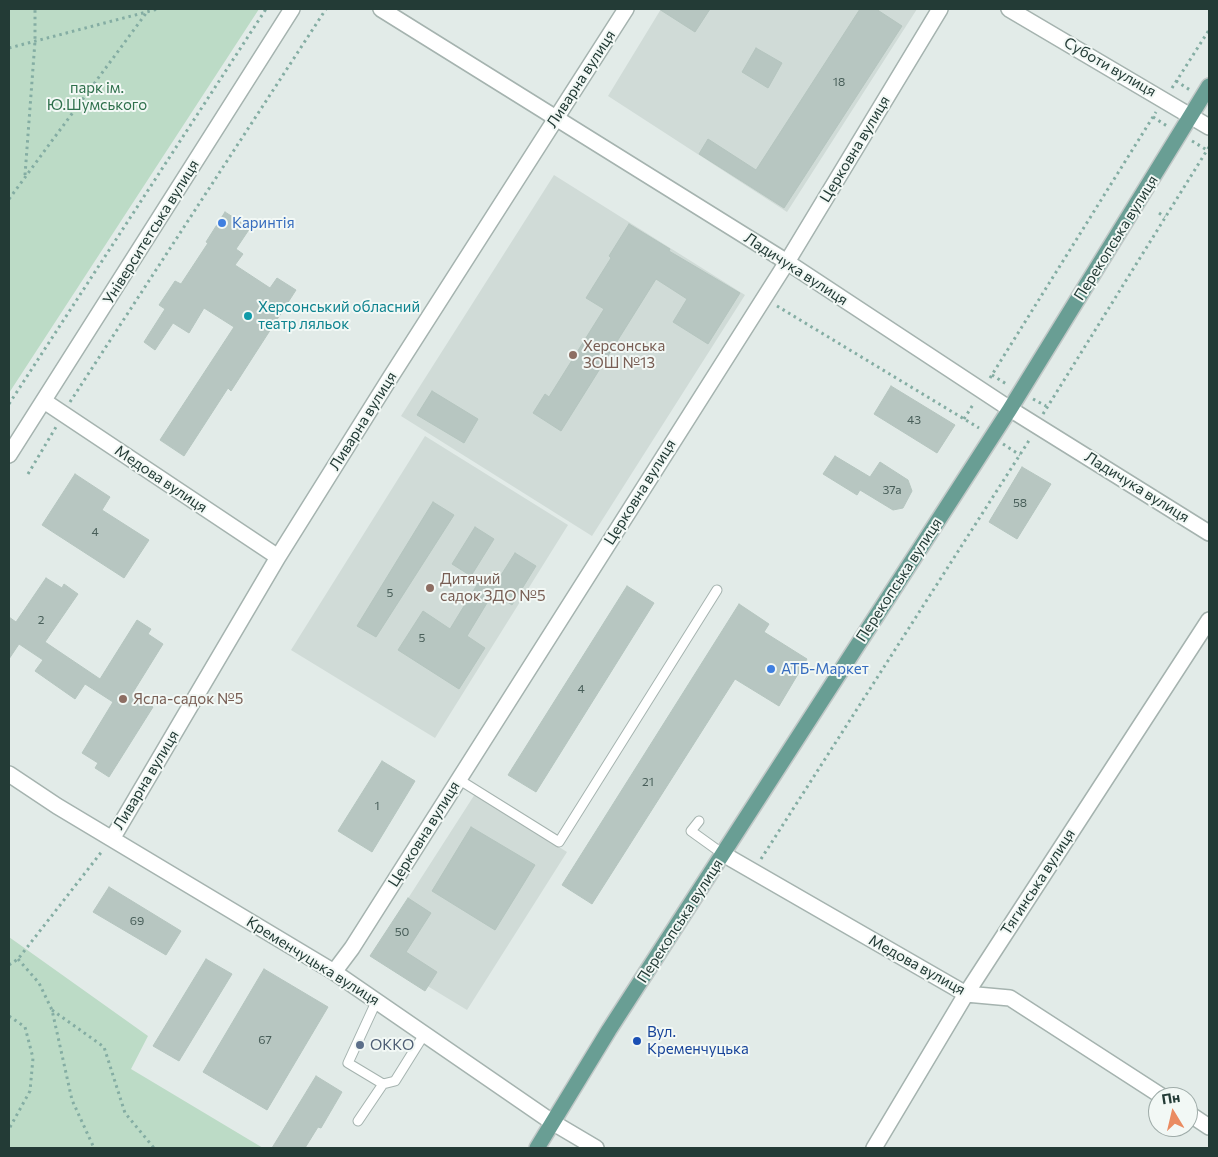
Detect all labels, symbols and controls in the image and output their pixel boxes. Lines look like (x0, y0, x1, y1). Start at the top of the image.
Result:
street label: Ливарна вулиця (543, 27, 619, 131)
street label: Суботи вулиця (1061, 33, 1159, 101)
house number: 18 (833, 75, 845, 89)
park label: парк ім. Ю.Шумського (47, 79, 147, 114)
street label: Церковна вулиця (816, 93, 894, 205)
street label: Університетська вулиця (99, 156, 203, 308)
street label: Перекопська вулиця (1070, 172, 1162, 304)
place label: Каринтія (232, 214, 295, 232)
marker: Каринтія (216, 217, 228, 229)
street label: Ладичука вулиця (741, 229, 851, 309)
place label: Херсонський обласний театр ляльок (258, 298, 420, 333)
marker: Херсонський обласний театр ляльок (242, 310, 254, 322)
place label: Херсонська ЗОШ №13 (583, 337, 665, 372)
marker: Херсонська ЗОШ №13 (567, 349, 579, 361)
street label: Ливарна вулиця (326, 368, 400, 474)
house number: 43 (907, 413, 921, 427)
street label: Церковна вулиця (600, 436, 680, 548)
street label: Медова вулиця (111, 441, 211, 517)
street label: Ладичука вулиця (1081, 448, 1193, 526)
house number: 37а (882, 483, 902, 497)
house number: 58 (1013, 496, 1027, 510)
street label: Перекопська вулиця (852, 515, 946, 645)
house number: 4 (91, 525, 99, 539)
place label: Дитячий садок ЗДО №5 (440, 570, 546, 605)
marker: Дитячий садок ЗДО №5 (424, 582, 436, 594)
house number: 5 (387, 586, 393, 600)
house number: 2 (38, 613, 44, 627)
house number: 5 (419, 631, 425, 645)
place label: АТБ-Маркет (781, 660, 869, 678)
marker: АТБ-Маркет (765, 663, 777, 675)
house number: 4 (577, 682, 585, 696)
place label: Ясла-садок №5 (133, 690, 243, 708)
marker: Ясла-садок №5 (117, 693, 129, 705)
street label: Ливарна вулиця (109, 727, 183, 833)
house number: 21 (642, 775, 654, 789)
street label: Церковна вулиця (384, 778, 464, 890)
house number: 1 (374, 799, 380, 813)
street label: Тягинська вулиця (997, 826, 1079, 938)
street label: Перекопська вулиця (633, 856, 727, 986)
street label: Кременчуцька вулиця (243, 913, 383, 1009)
house number: 69 (130, 914, 144, 928)
house number: 50 (395, 925, 409, 939)
street label: Медова вулиця (866, 931, 968, 999)
place label: Вул. Кременчуцька (647, 1023, 749, 1058)
house number: 67 (258, 1033, 272, 1047)
marker: Вул. Кременчуцька (631, 1035, 643, 1047)
place label: ОККО (370, 1036, 414, 1054)
marker: ОККО (354, 1039, 366, 1051)
north arrow (1148, 1087, 1198, 1137)
text: Пн (1160, 1088, 1181, 1108)

